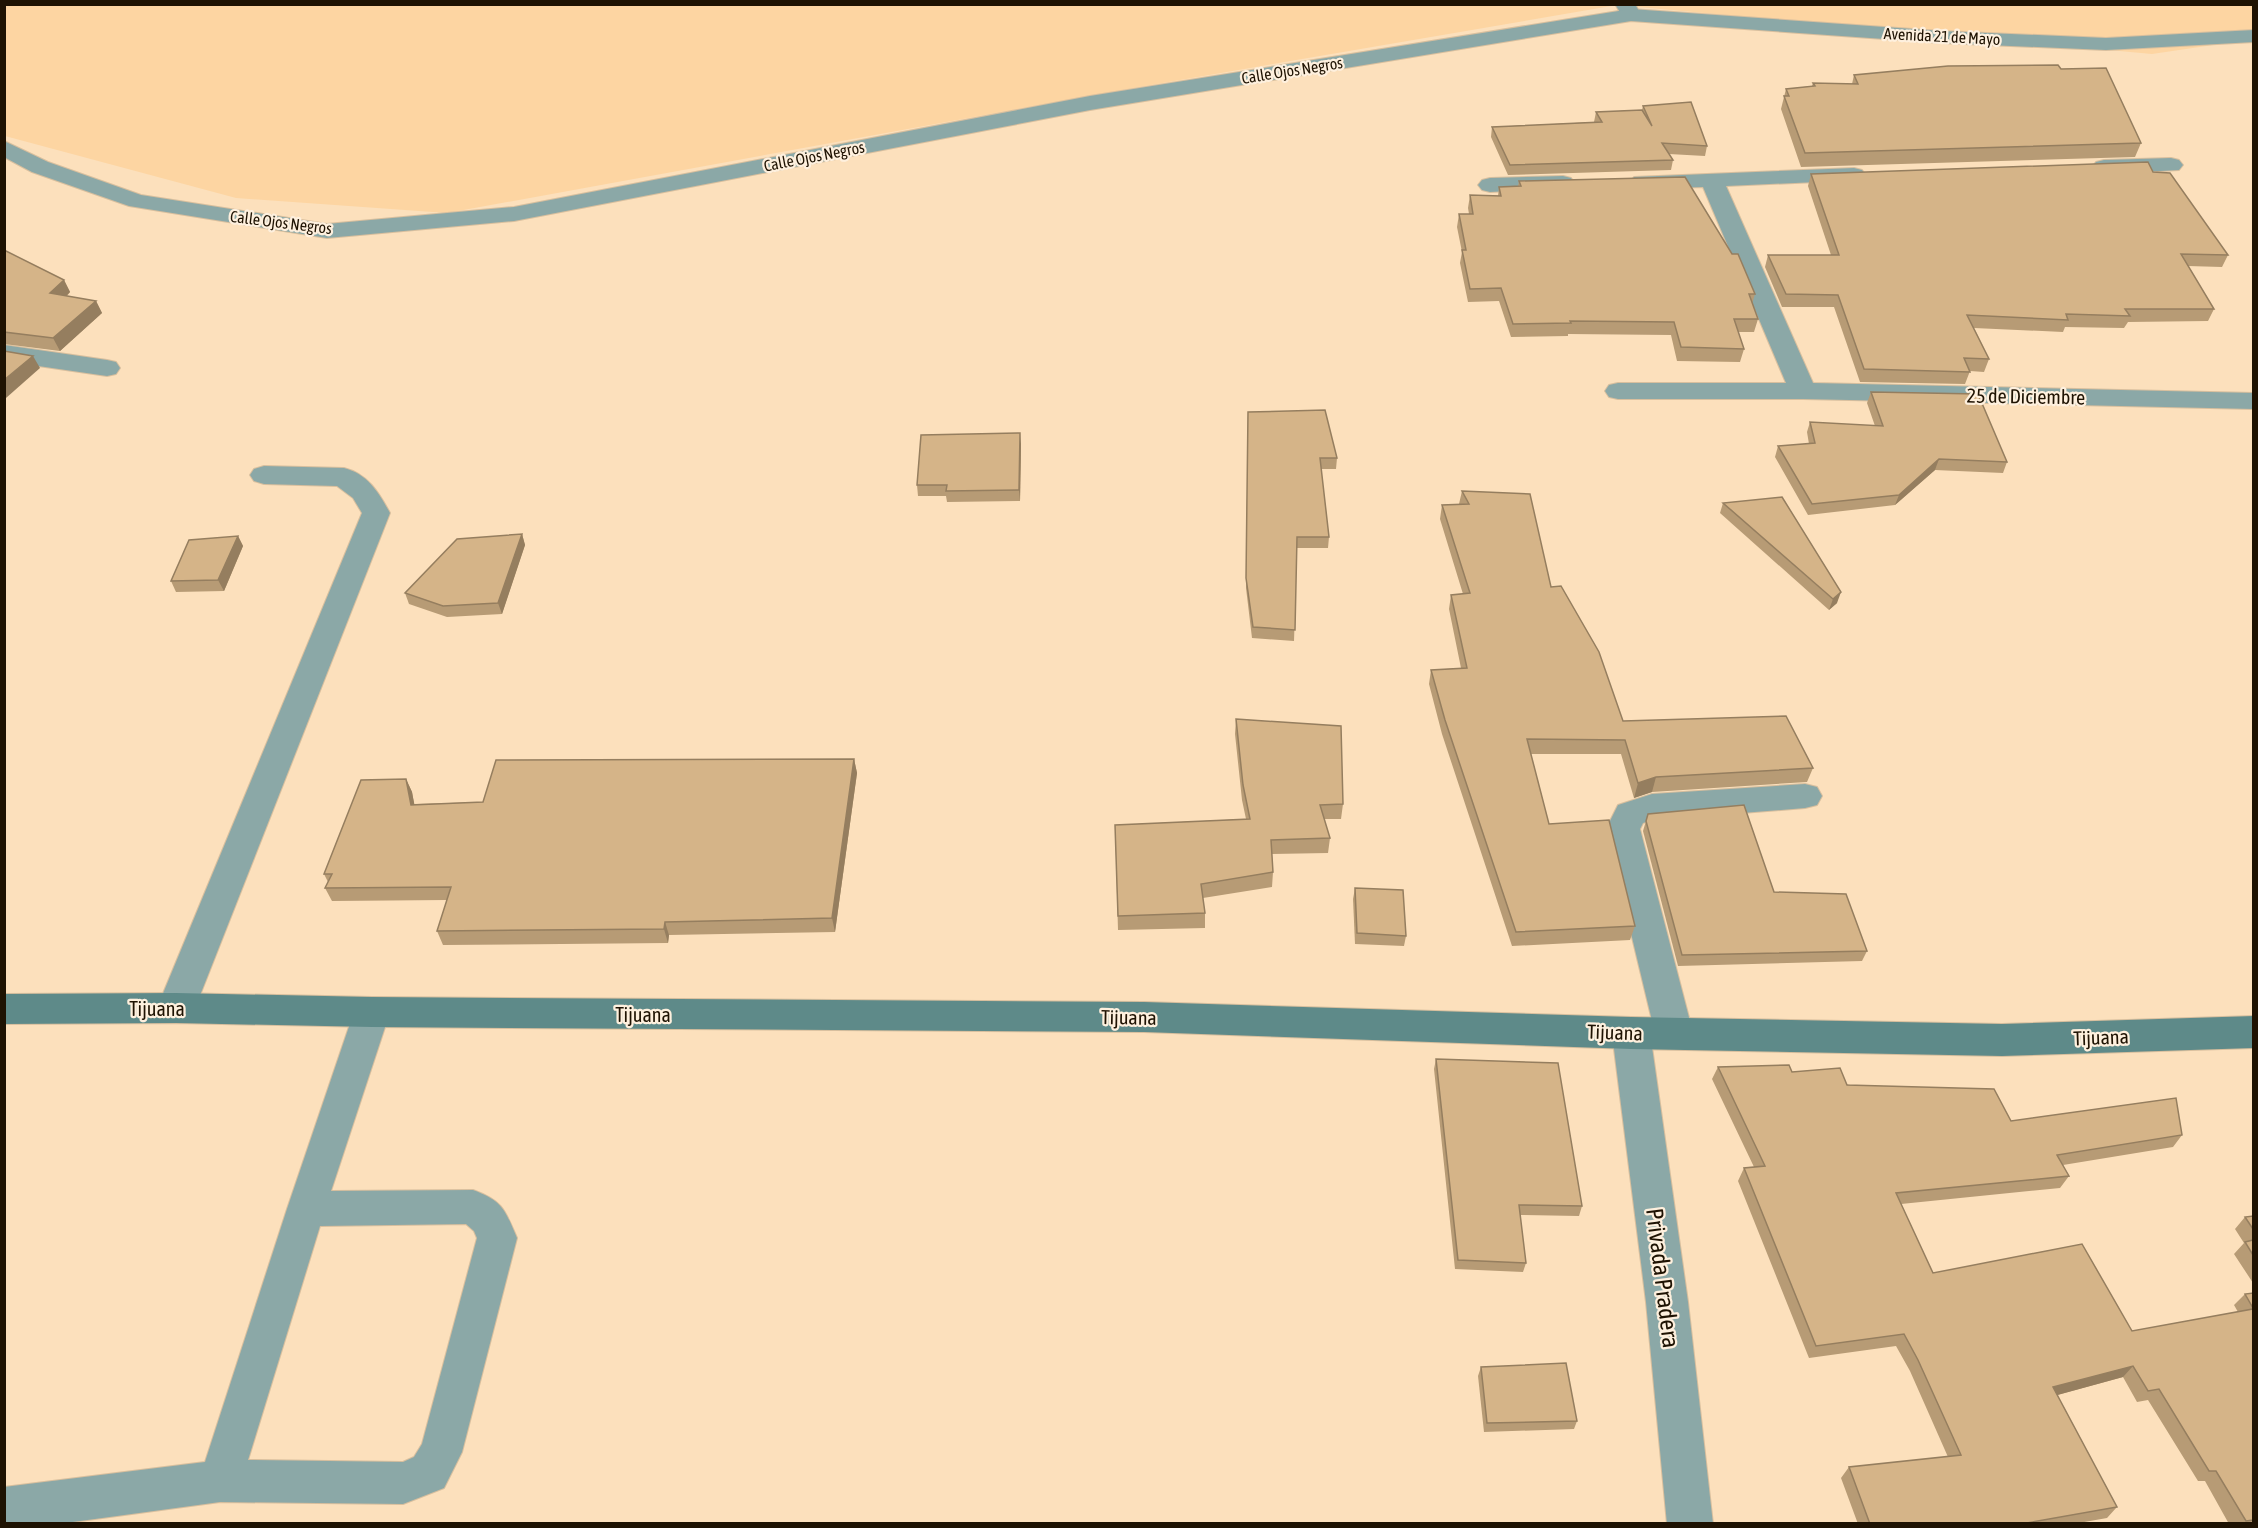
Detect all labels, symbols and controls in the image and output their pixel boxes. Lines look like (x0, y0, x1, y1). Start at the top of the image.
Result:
street label: Avenida 21 de Mayo (1883, 24, 2001, 49)
street label: Calle Ojos Negros (1240, 53, 1344, 88)
street label: Calle Ojos Negros (762, 137, 866, 176)
street label: Calle Ojos Negros (229, 207, 333, 238)
street label: 25 de Diciembre (1967, 383, 2085, 409)
street label: Tijuana (129, 997, 185, 1020)
street label: Tijuana (615, 1003, 671, 1026)
street label: Tijuana (1101, 1005, 1157, 1029)
street label: Tijuana (1587, 1020, 1643, 1044)
street label: Tijuana (2073, 1025, 2129, 1049)
street label: Privada Pradera (1641, 1207, 1685, 1349)

